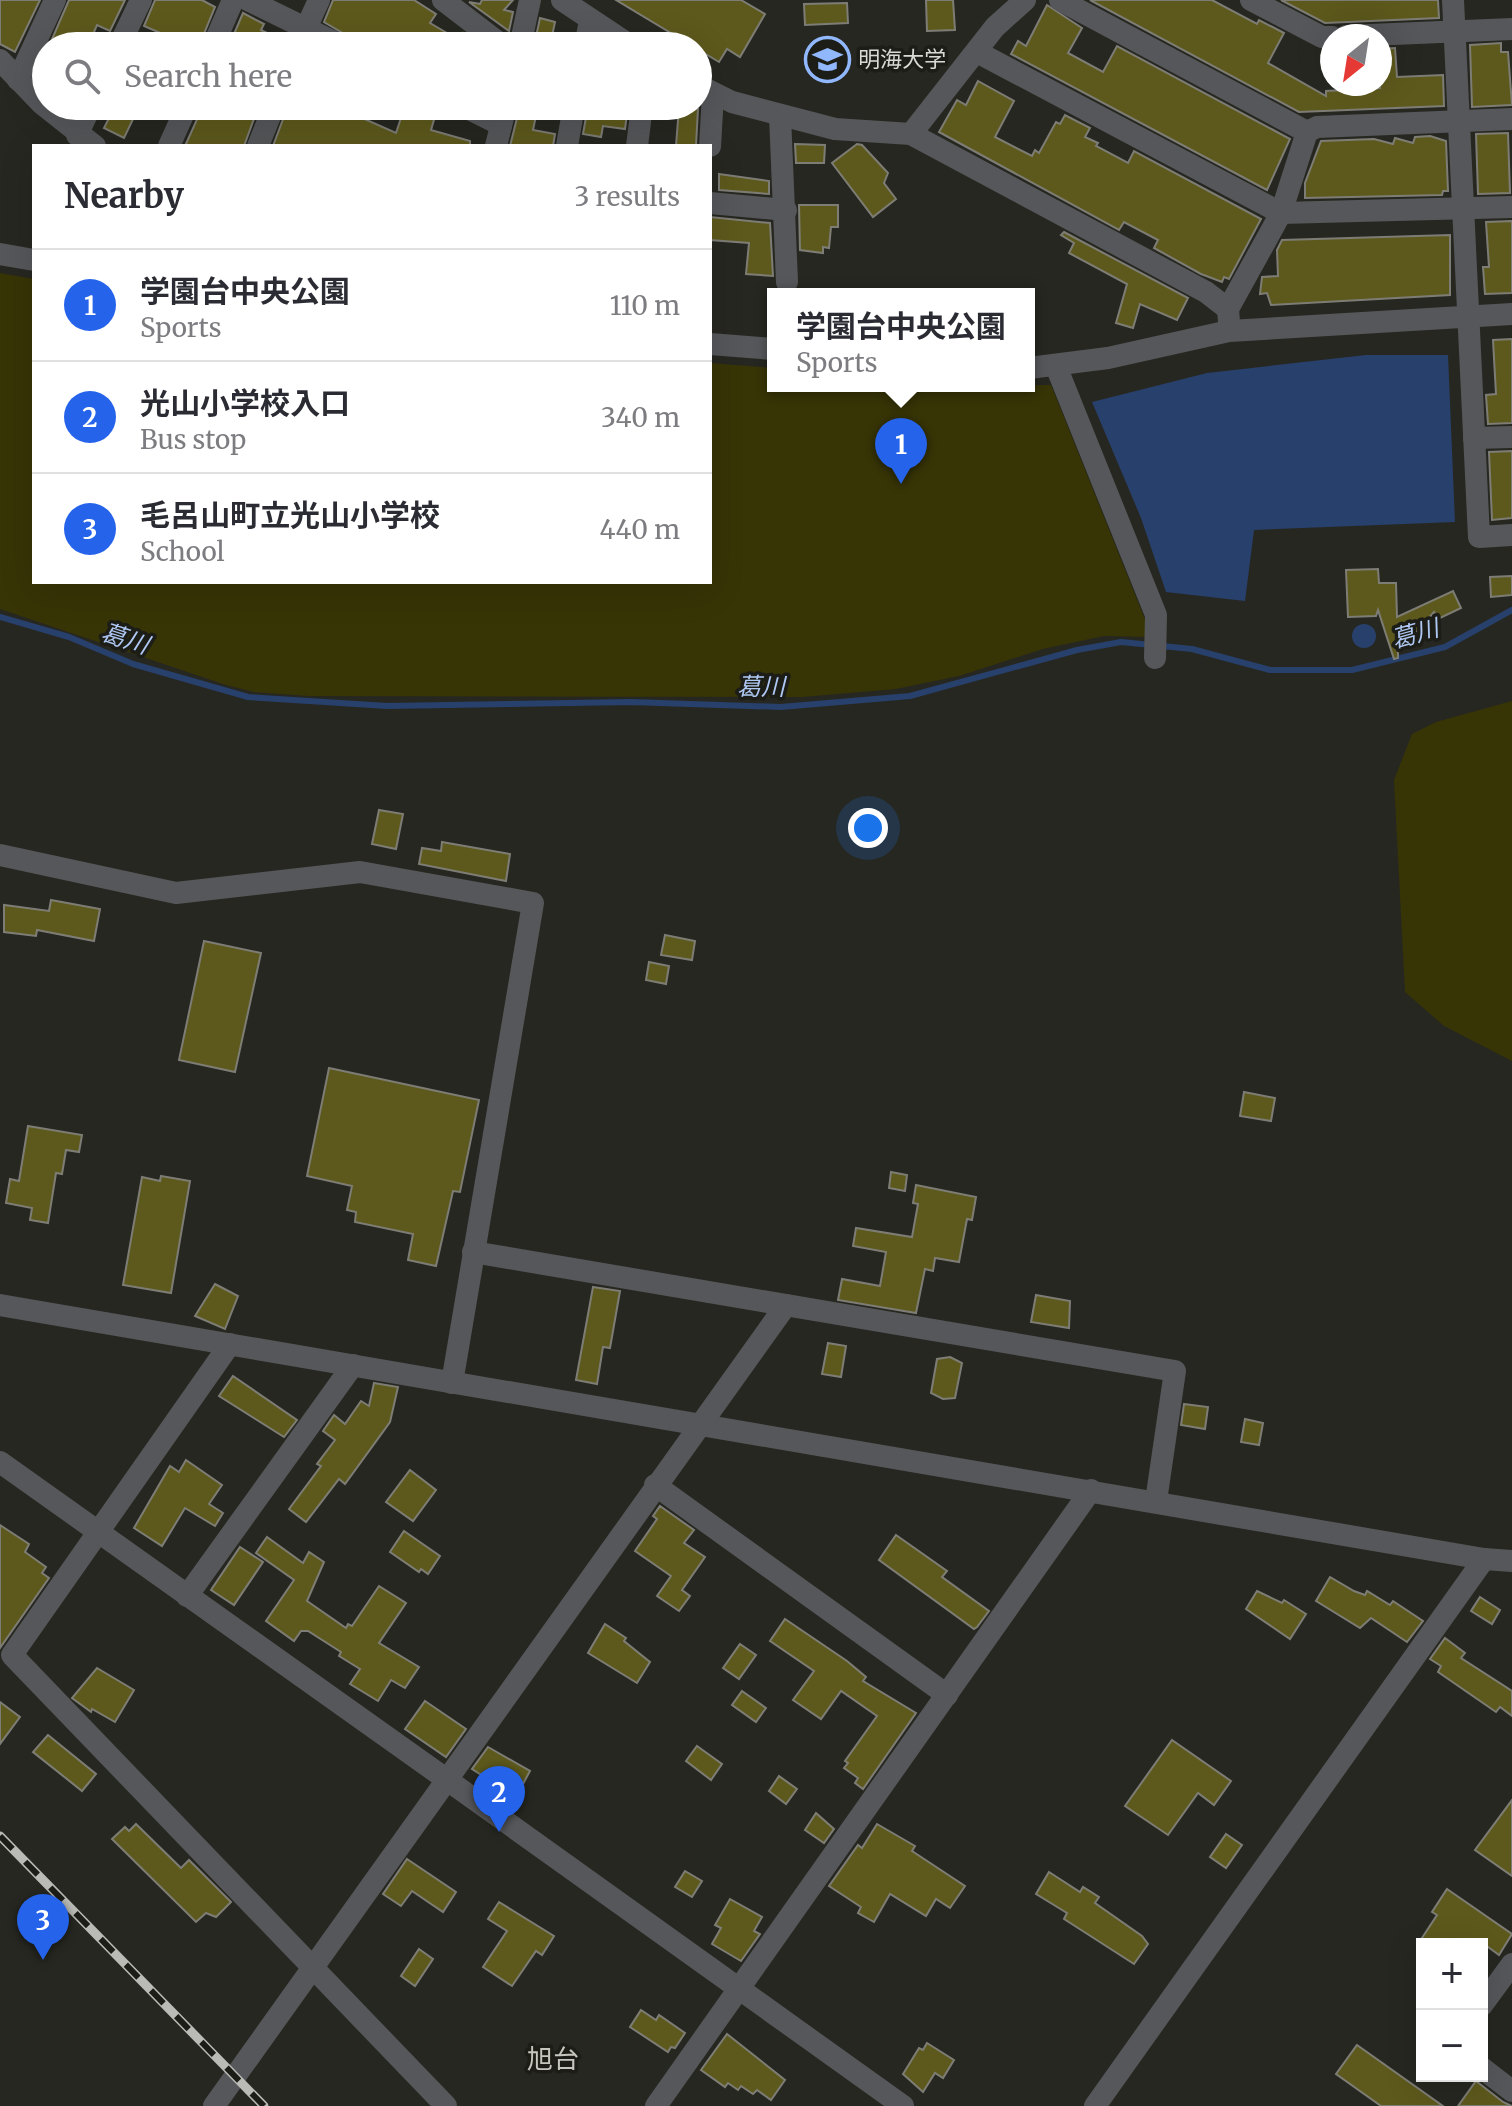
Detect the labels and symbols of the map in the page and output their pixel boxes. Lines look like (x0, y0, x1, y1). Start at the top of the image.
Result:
north arrow (1320, 24, 1392, 96)
school or university icon: 明海大学 (803, 35, 851, 83)
place label: 明海大学 (858, 45, 946, 73)
pin: 1 (875, 418, 927, 484)
water label: 葛川 (1388, 611, 1445, 655)
water label: 葛川 (98, 616, 156, 662)
water label: 葛川 (737, 671, 788, 702)
your location (848, 808, 888, 848)
pin: 2 (473, 1766, 525, 1832)
pin: 3 (17, 1894, 69, 1960)
district label: 旭台 (527, 2042, 579, 2075)

